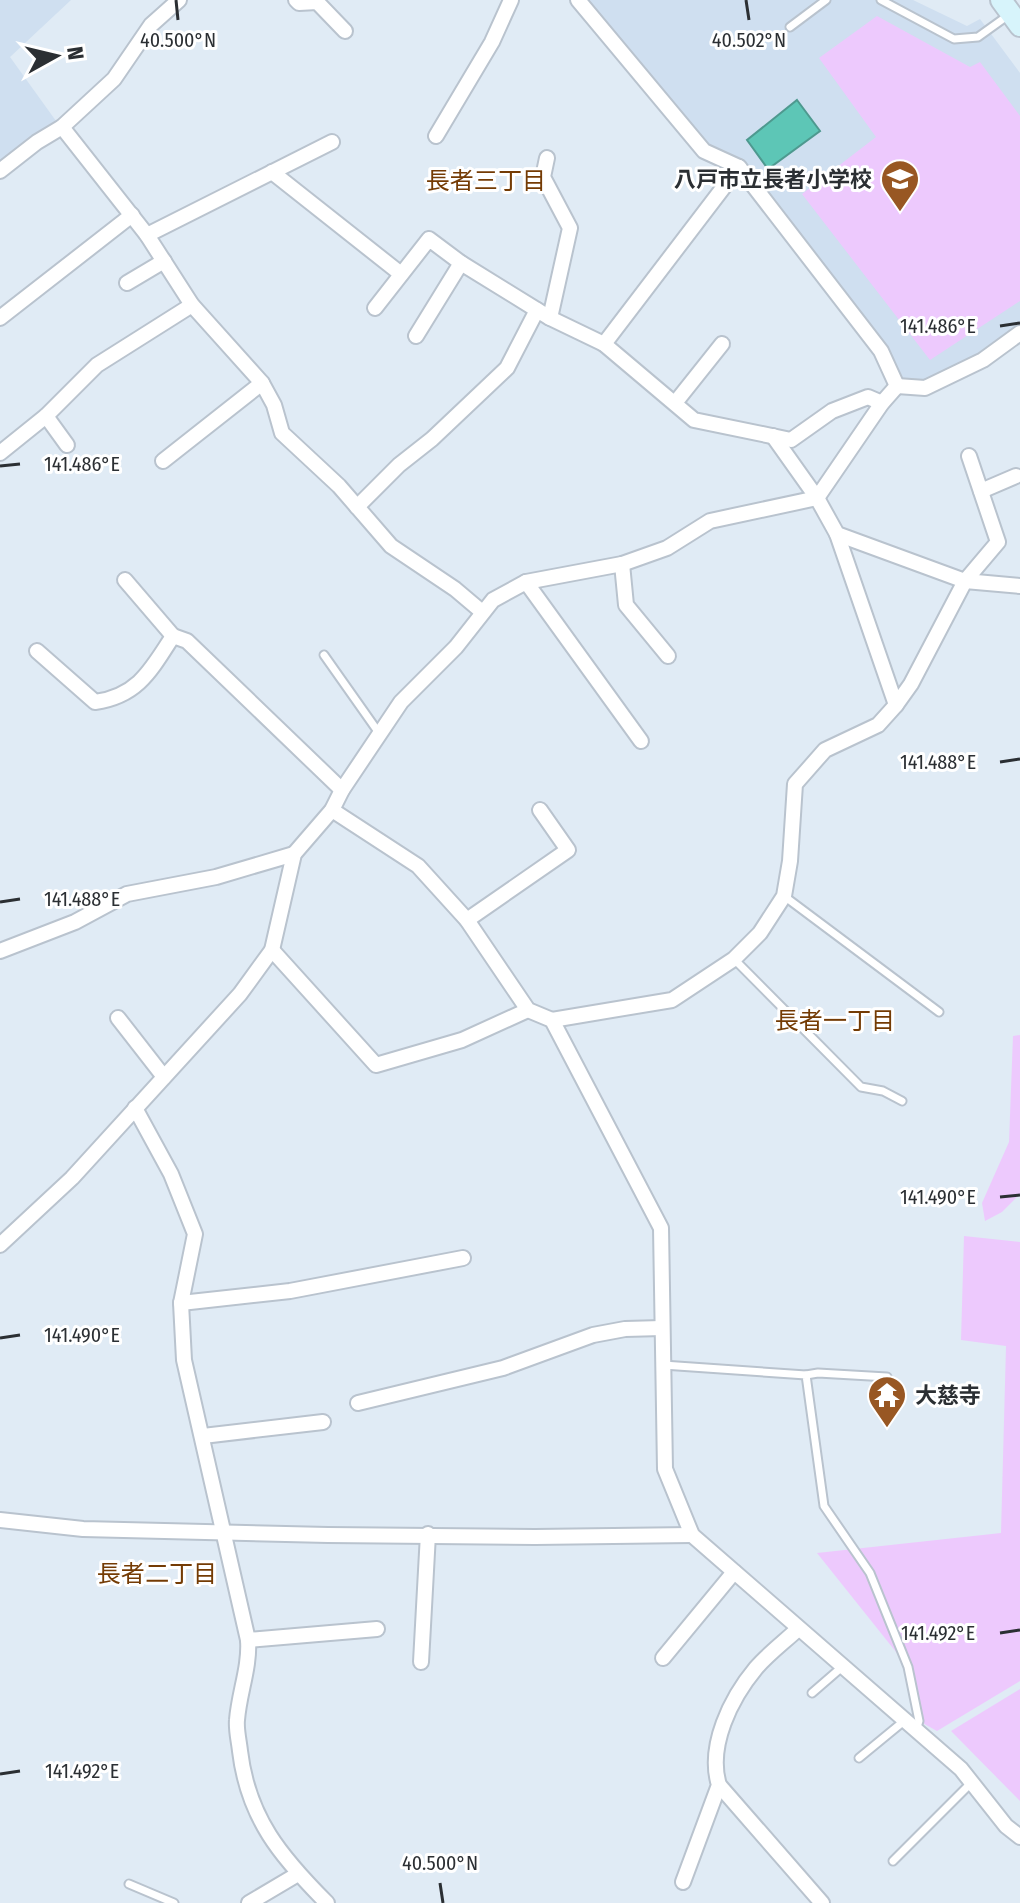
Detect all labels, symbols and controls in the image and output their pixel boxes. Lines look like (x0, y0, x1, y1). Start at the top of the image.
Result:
north arrow (16, 16, 96, 96)
text: 40.500°N (140, 28, 216, 52)
text: 40.502°N (712, 28, 786, 52)
text: N (61, 45, 90, 62)
school or university icon: 八戸市立長者小学校 (879, 158, 921, 213)
place label: 八戸市立長者小学校 (674, 166, 872, 193)
district label: 長者三丁目 (426, 167, 546, 195)
text: 141.486°E (900, 314, 976, 338)
text: 141.486°E (44, 452, 120, 476)
text: 141.488°E (900, 750, 976, 774)
text: 141.488°E (44, 887, 120, 911)
district label: 長者一丁目 (775, 1007, 895, 1035)
text: 141.490°E (900, 1185, 976, 1209)
text: 141.490°E (44, 1323, 120, 1347)
temple icon: 大慈寺 (866, 1374, 908, 1429)
place label: 大慈寺 (915, 1382, 981, 1409)
district label: 長者二丁目 (97, 1560, 217, 1588)
text: 141.492°E (901, 1621, 975, 1645)
text: 141.492°E (45, 1759, 119, 1783)
text: 40.500°N (402, 1851, 478, 1875)

